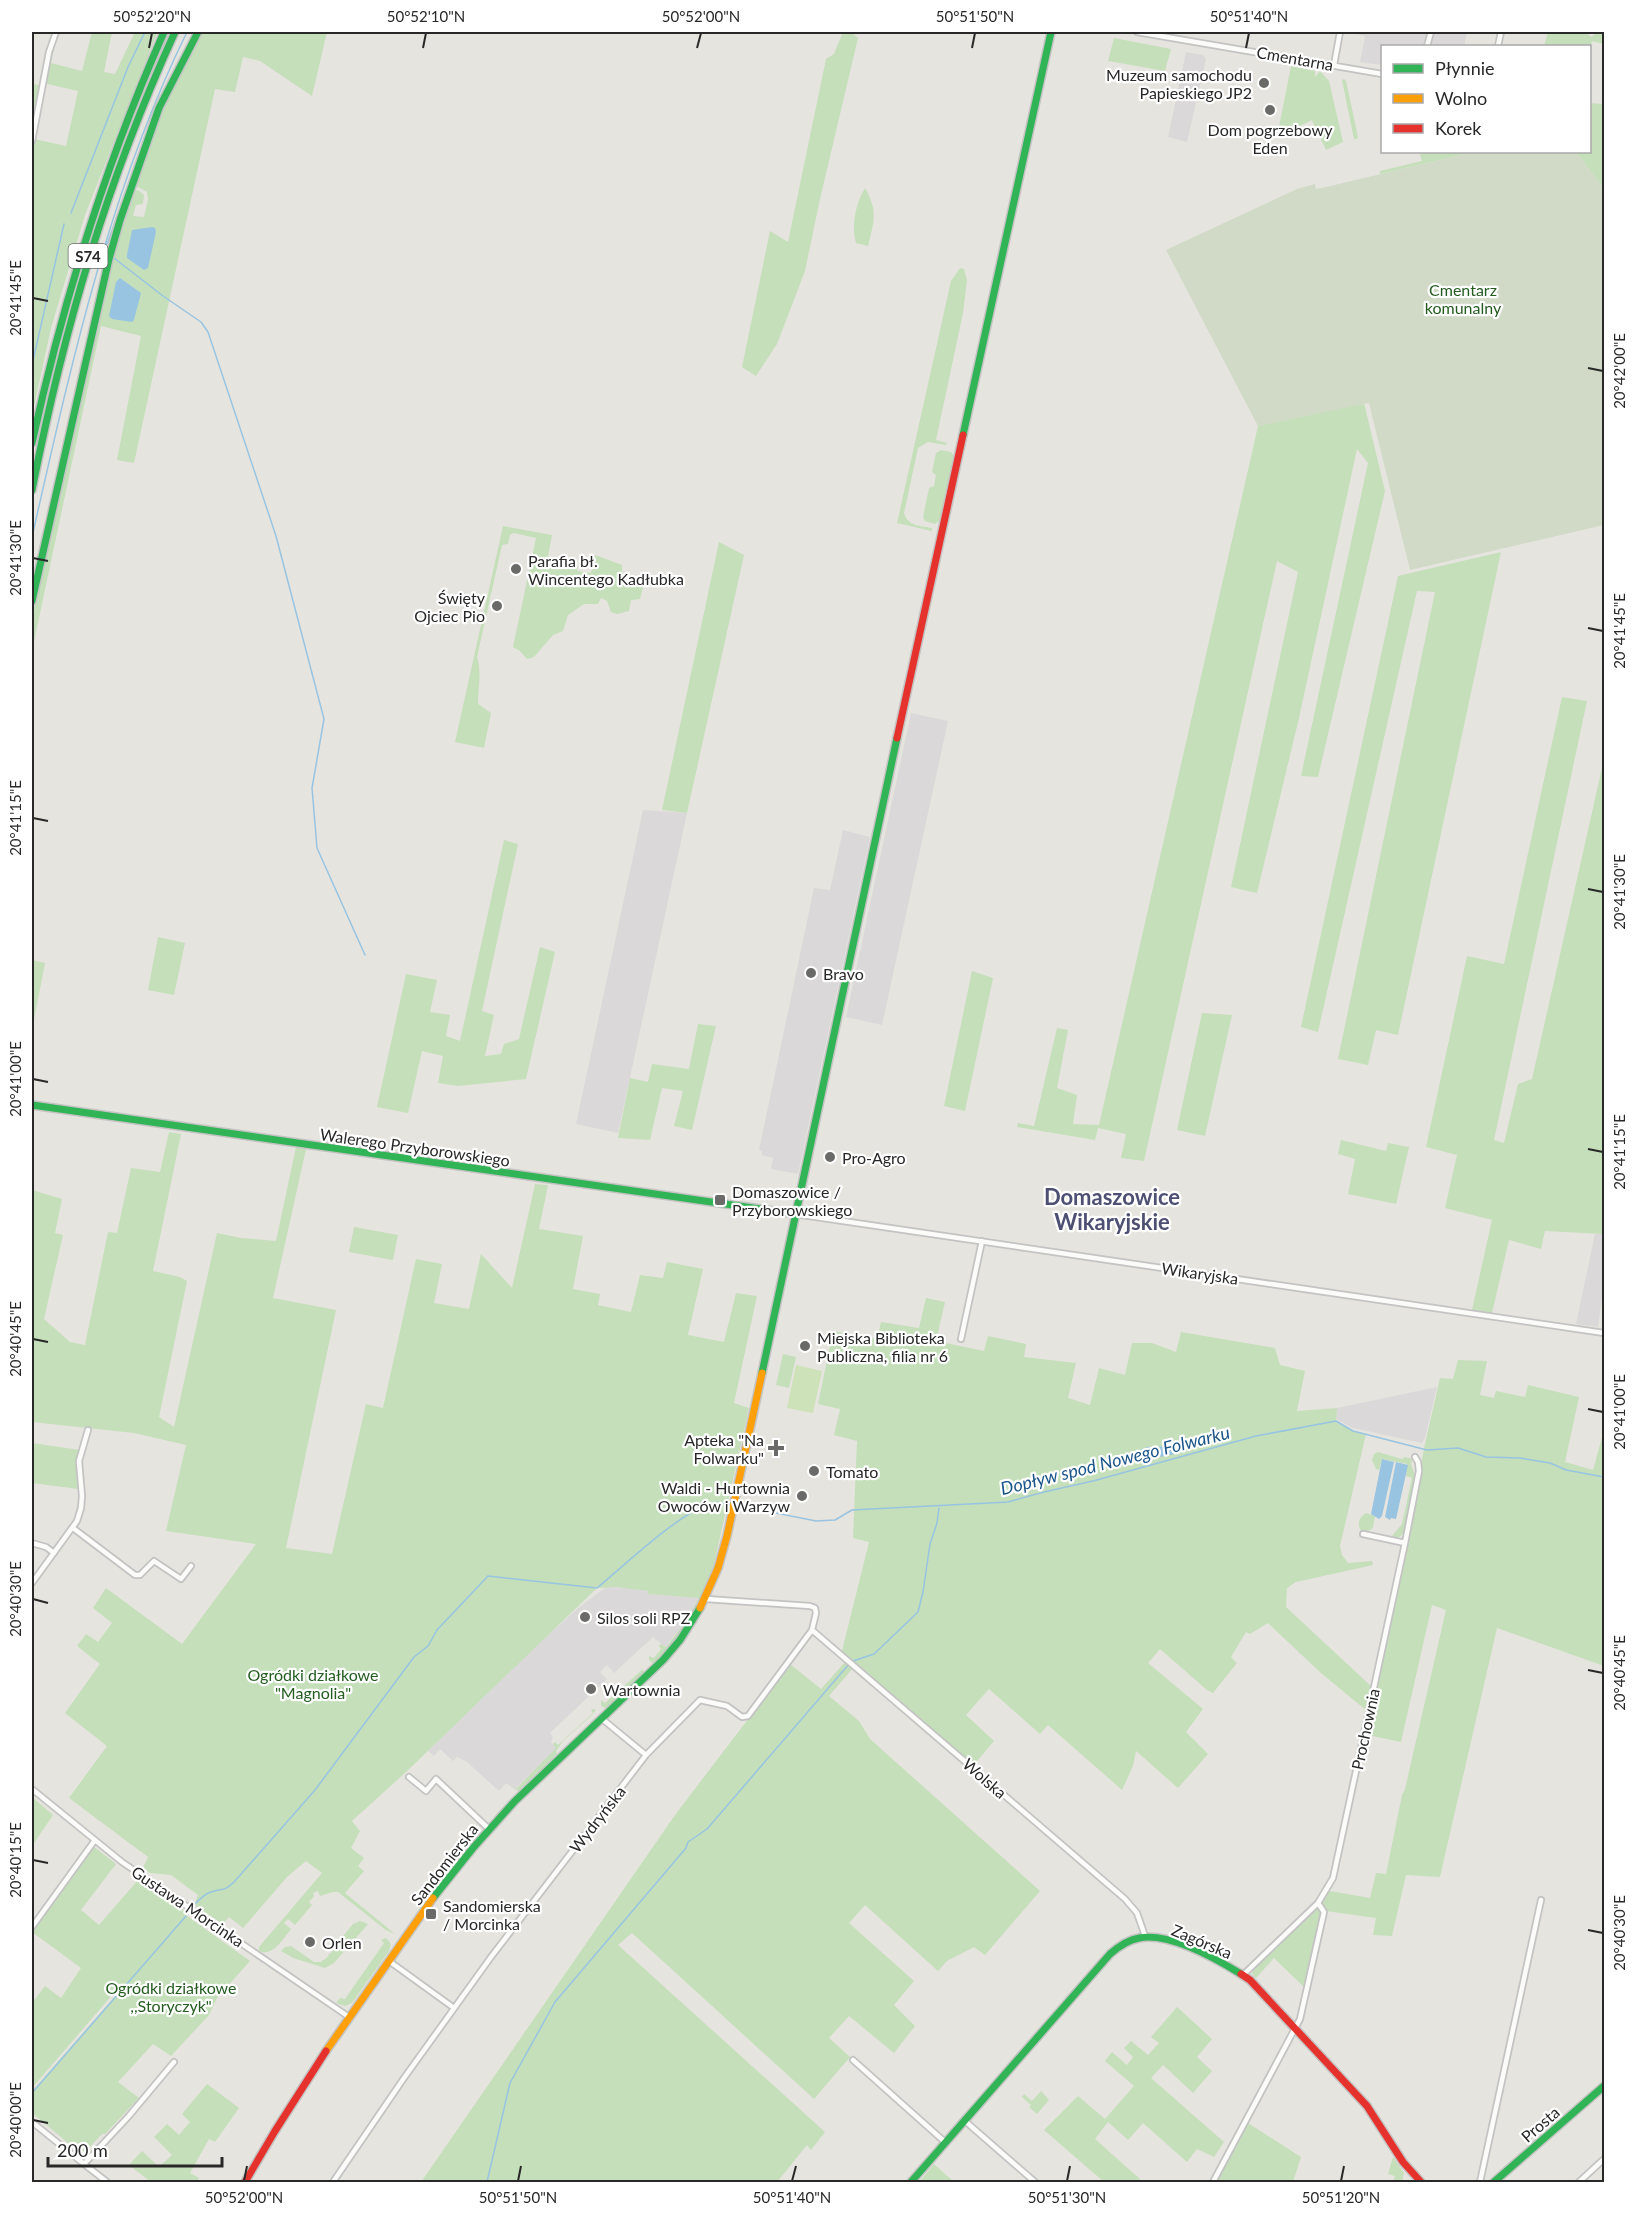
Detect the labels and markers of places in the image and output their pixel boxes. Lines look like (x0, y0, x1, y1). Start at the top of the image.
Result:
place label: Muzeum samochodu Papieskiego JP2 (1106, 65, 1252, 102)
marker: Muzeum samochodu Papieskiego JP2 (1257, 76, 1271, 90)
marker: Dom pogrzebowy Eden (1263, 103, 1277, 117)
place label: Dom pogrzebowy Eden (1208, 120, 1333, 157)
place label: Parafia bł. Wincentego Kadłubka (528, 551, 684, 588)
marker: Parafia bł. Wincentego Kadłubka (509, 562, 523, 576)
place label: Święty Ojciec Pio (414, 588, 486, 625)
marker: Święty Ojciec Pio (490, 599, 504, 613)
place label: Bravo (823, 964, 864, 983)
marker: Bravo (804, 966, 818, 980)
place label: Pro-Agro (842, 1148, 906, 1167)
marker: Pro-Agro (823, 1150, 837, 1164)
place label: Domaszowice / Przyborowskiego (732, 1182, 852, 1219)
marker: Domaszowice / Przyborowskiego (713, 1193, 727, 1207)
place label: Miejska Biblioteka Publiczna, filia nr 6 (817, 1328, 948, 1365)
marker: Miejska Biblioteka Publiczna, filia nr 6 (798, 1339, 812, 1353)
place label: Apteka "Na Folwarku" (684, 1430, 764, 1467)
marker: Apteka "Na Folwarku" (769, 1441, 783, 1455)
place label: Tomato (826, 1462, 878, 1481)
marker: Tomato (807, 1464, 821, 1478)
place label: Waldi - Hurtownia Owoców i Warzyw (658, 1478, 790, 1515)
marker: Waldi - Hurtownia Owoców i Warzyw (795, 1489, 809, 1503)
place label: Silos soli RPZ (597, 1608, 691, 1627)
marker: Silos soli RPZ (578, 1610, 592, 1624)
place label: Wartownia (603, 1680, 680, 1699)
marker: Wartownia (584, 1682, 598, 1696)
place label: Sandomierska / Morcinka (443, 1896, 541, 1933)
marker: Sandomierska / Morcinka (424, 1907, 438, 1921)
place label: Orlen (322, 1933, 362, 1952)
marker: Orlen (303, 1935, 317, 1949)

